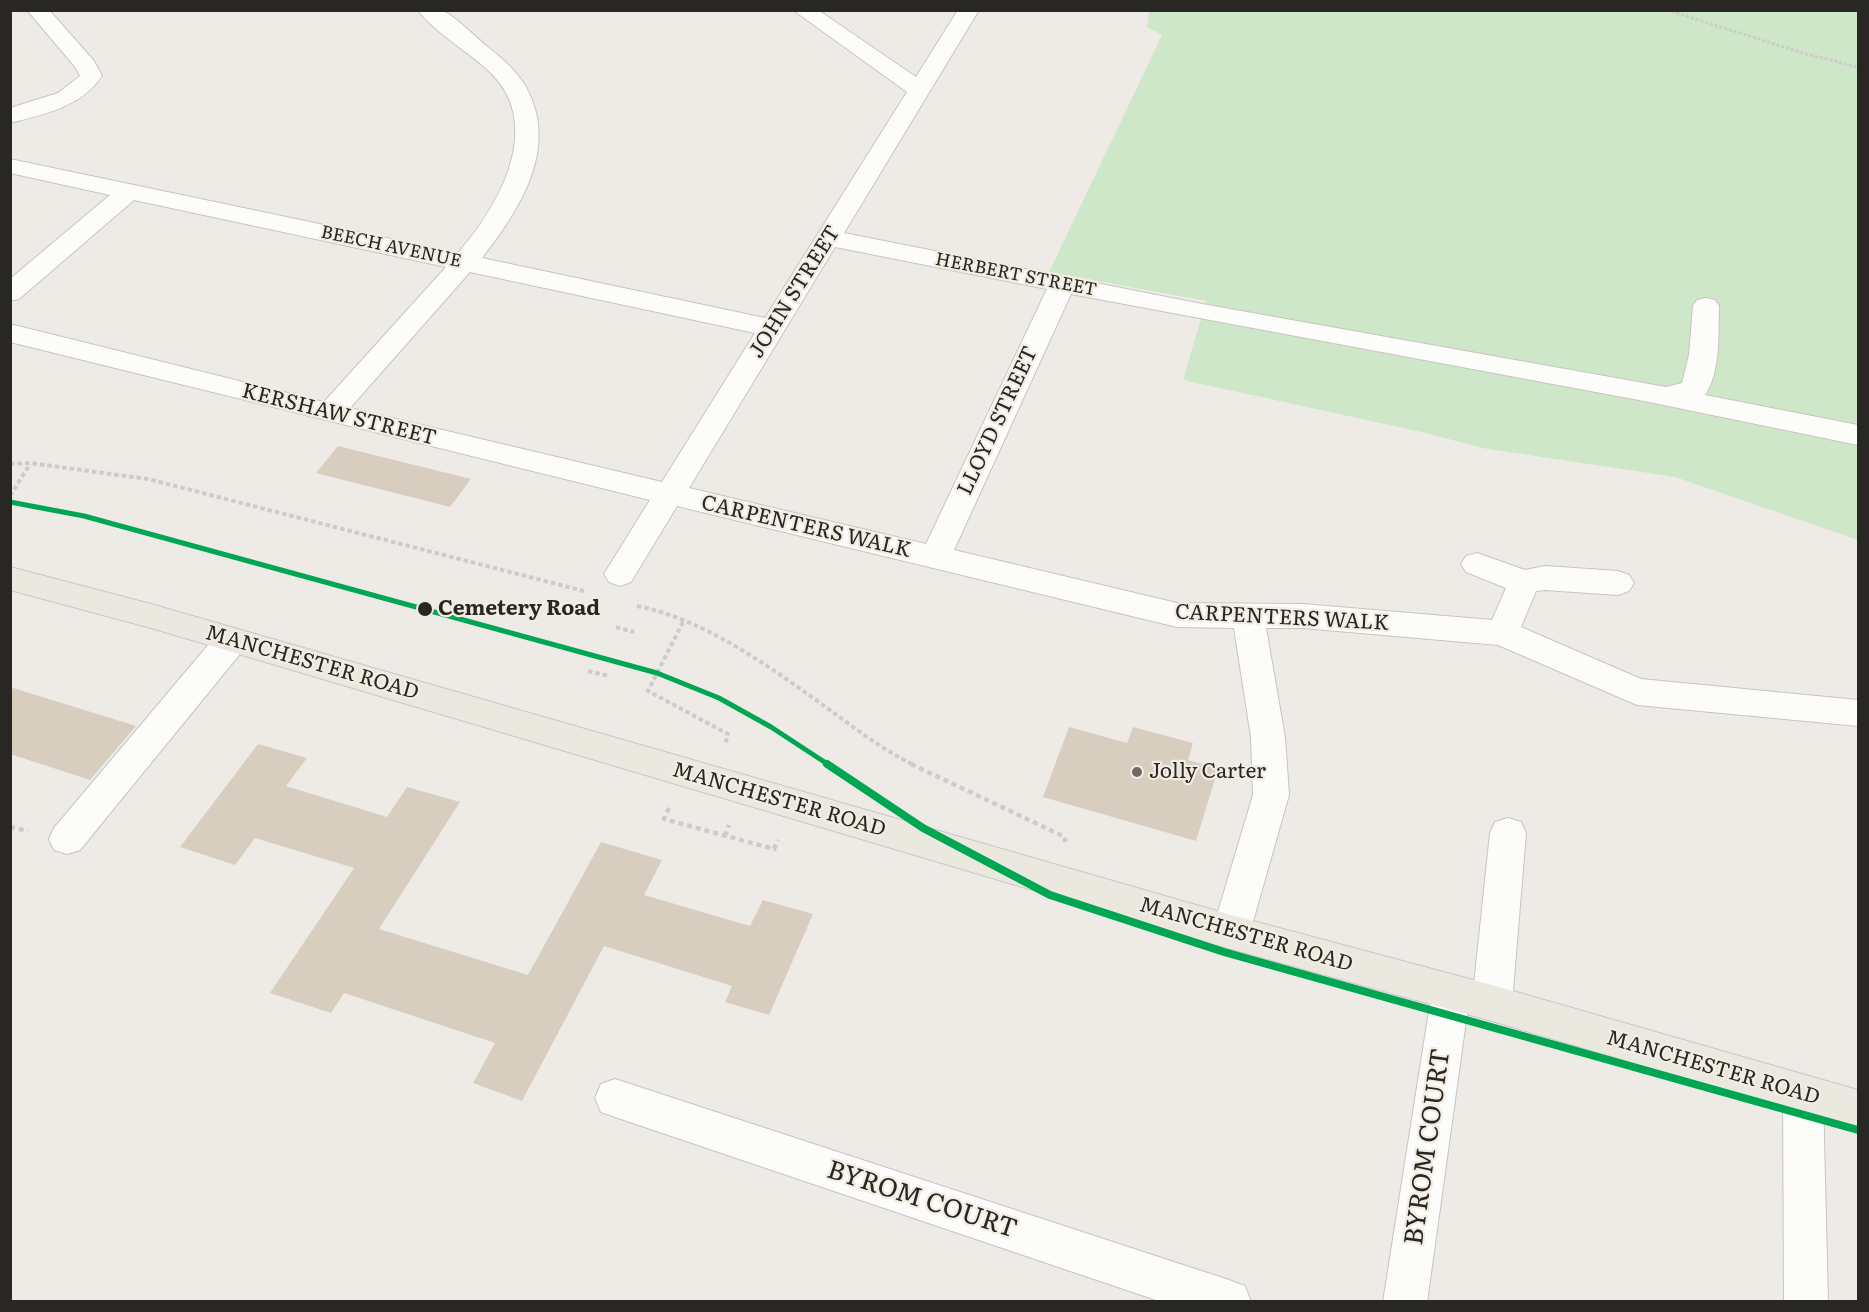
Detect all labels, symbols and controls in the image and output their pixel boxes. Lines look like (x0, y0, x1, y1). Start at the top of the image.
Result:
street label: JOHN STREET (744, 221, 846, 363)
street label: BEECH AVENUE (319, 222, 463, 272)
street label: HERBERT STREET (934, 249, 1098, 301)
street label: LLOYD STREET (953, 343, 1043, 499)
street label: KERSHAW STREET (239, 379, 439, 451)
street label: CARPENTERS WALK (699, 491, 913, 563)
place label: Cemetery Road (438, 596, 600, 622)
marker: Cemetery Road (416, 600, 434, 618)
street label: CARPENTERS WALK (1174, 600, 1390, 636)
street label: MANCHESTER ROAD (202, 620, 422, 706)
street label: MANCHESTER ROAD (669, 757, 889, 843)
place label: Jolly Carter (1149, 759, 1266, 785)
marker: Jolly Carter (1130, 765, 1144, 779)
street label: MANCHESTER ROAD (1136, 892, 1356, 978)
street label: MANCHESTER ROAD (1603, 1025, 1823, 1111)
street label: BYROM COURT (1399, 1047, 1457, 1247)
street label: BYROM COURT (823, 1155, 1021, 1245)

